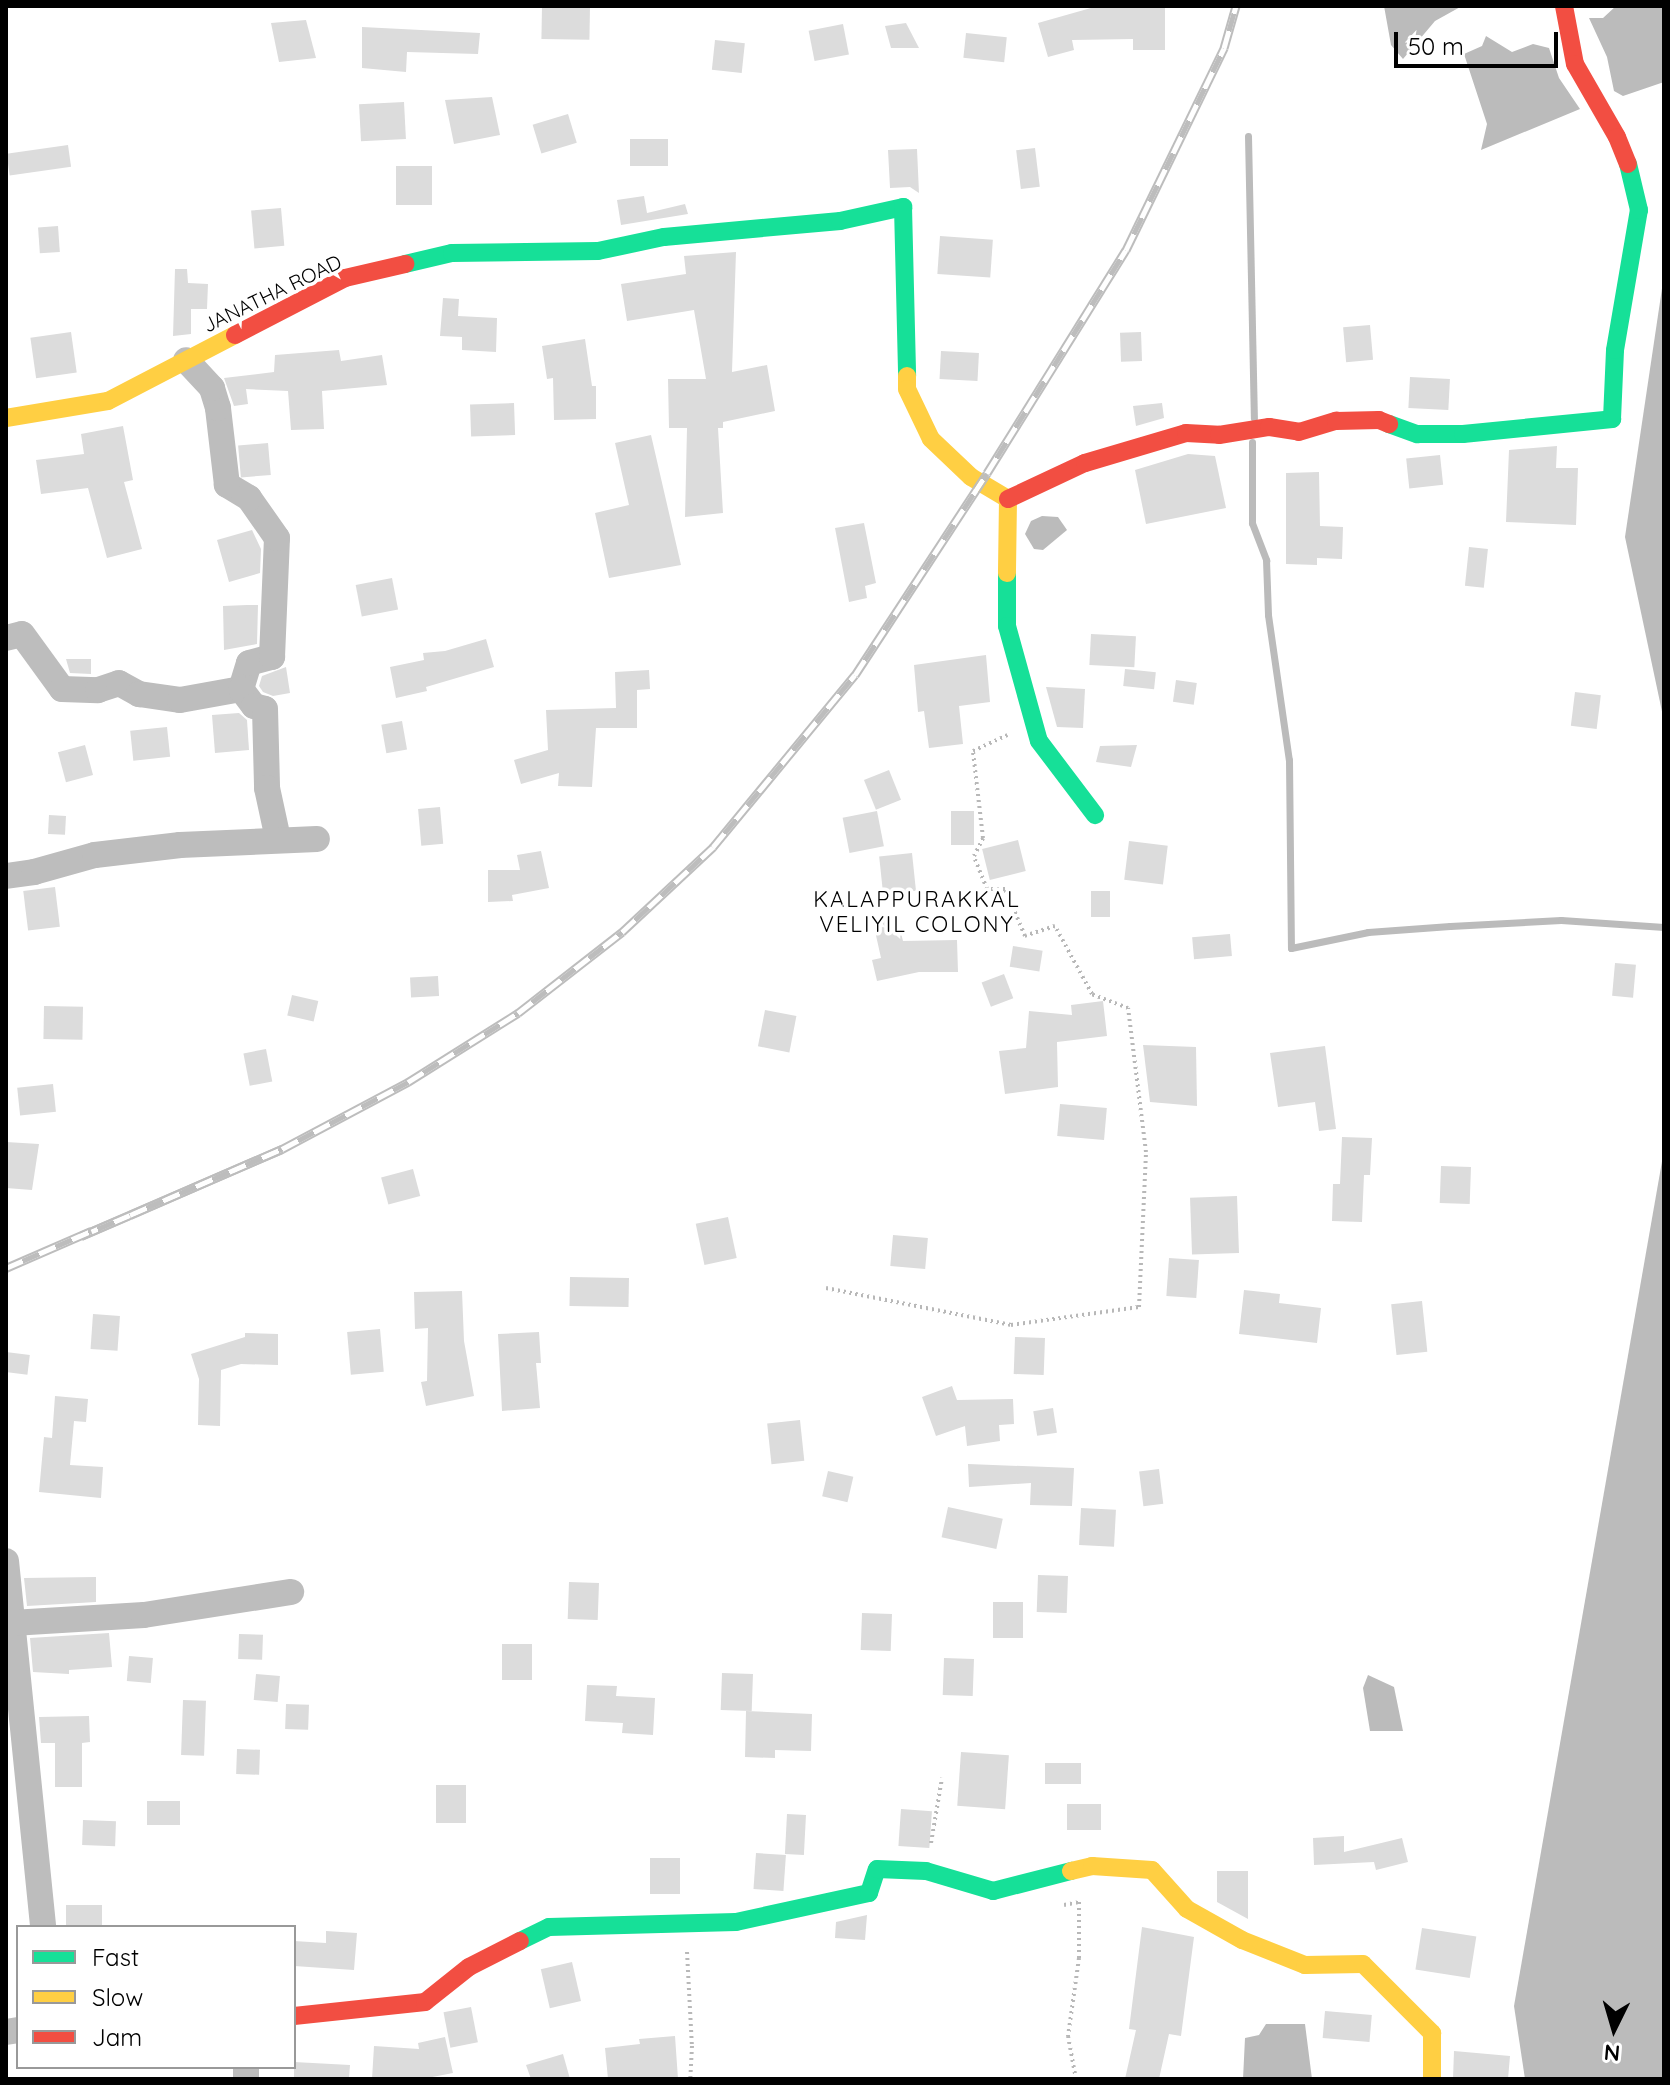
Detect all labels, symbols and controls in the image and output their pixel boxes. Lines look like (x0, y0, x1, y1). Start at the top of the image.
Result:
scale bar (1398, 16, 1562, 66)
text: 50 m (1408, 31, 1464, 61)
street label: JANATHA ROAD (199, 249, 345, 337)
district label: KALAPPURAKKAL VELIYIL COLONY (813, 886, 1021, 938)
legend (16, 1925, 296, 2069)
text: Fast (92, 1942, 139, 1972)
text: Slow (92, 1982, 143, 2012)
north arrow (1574, 1989, 1654, 2069)
text: Jam (92, 2022, 142, 2052)
text: N (1603, 2038, 1621, 2068)

